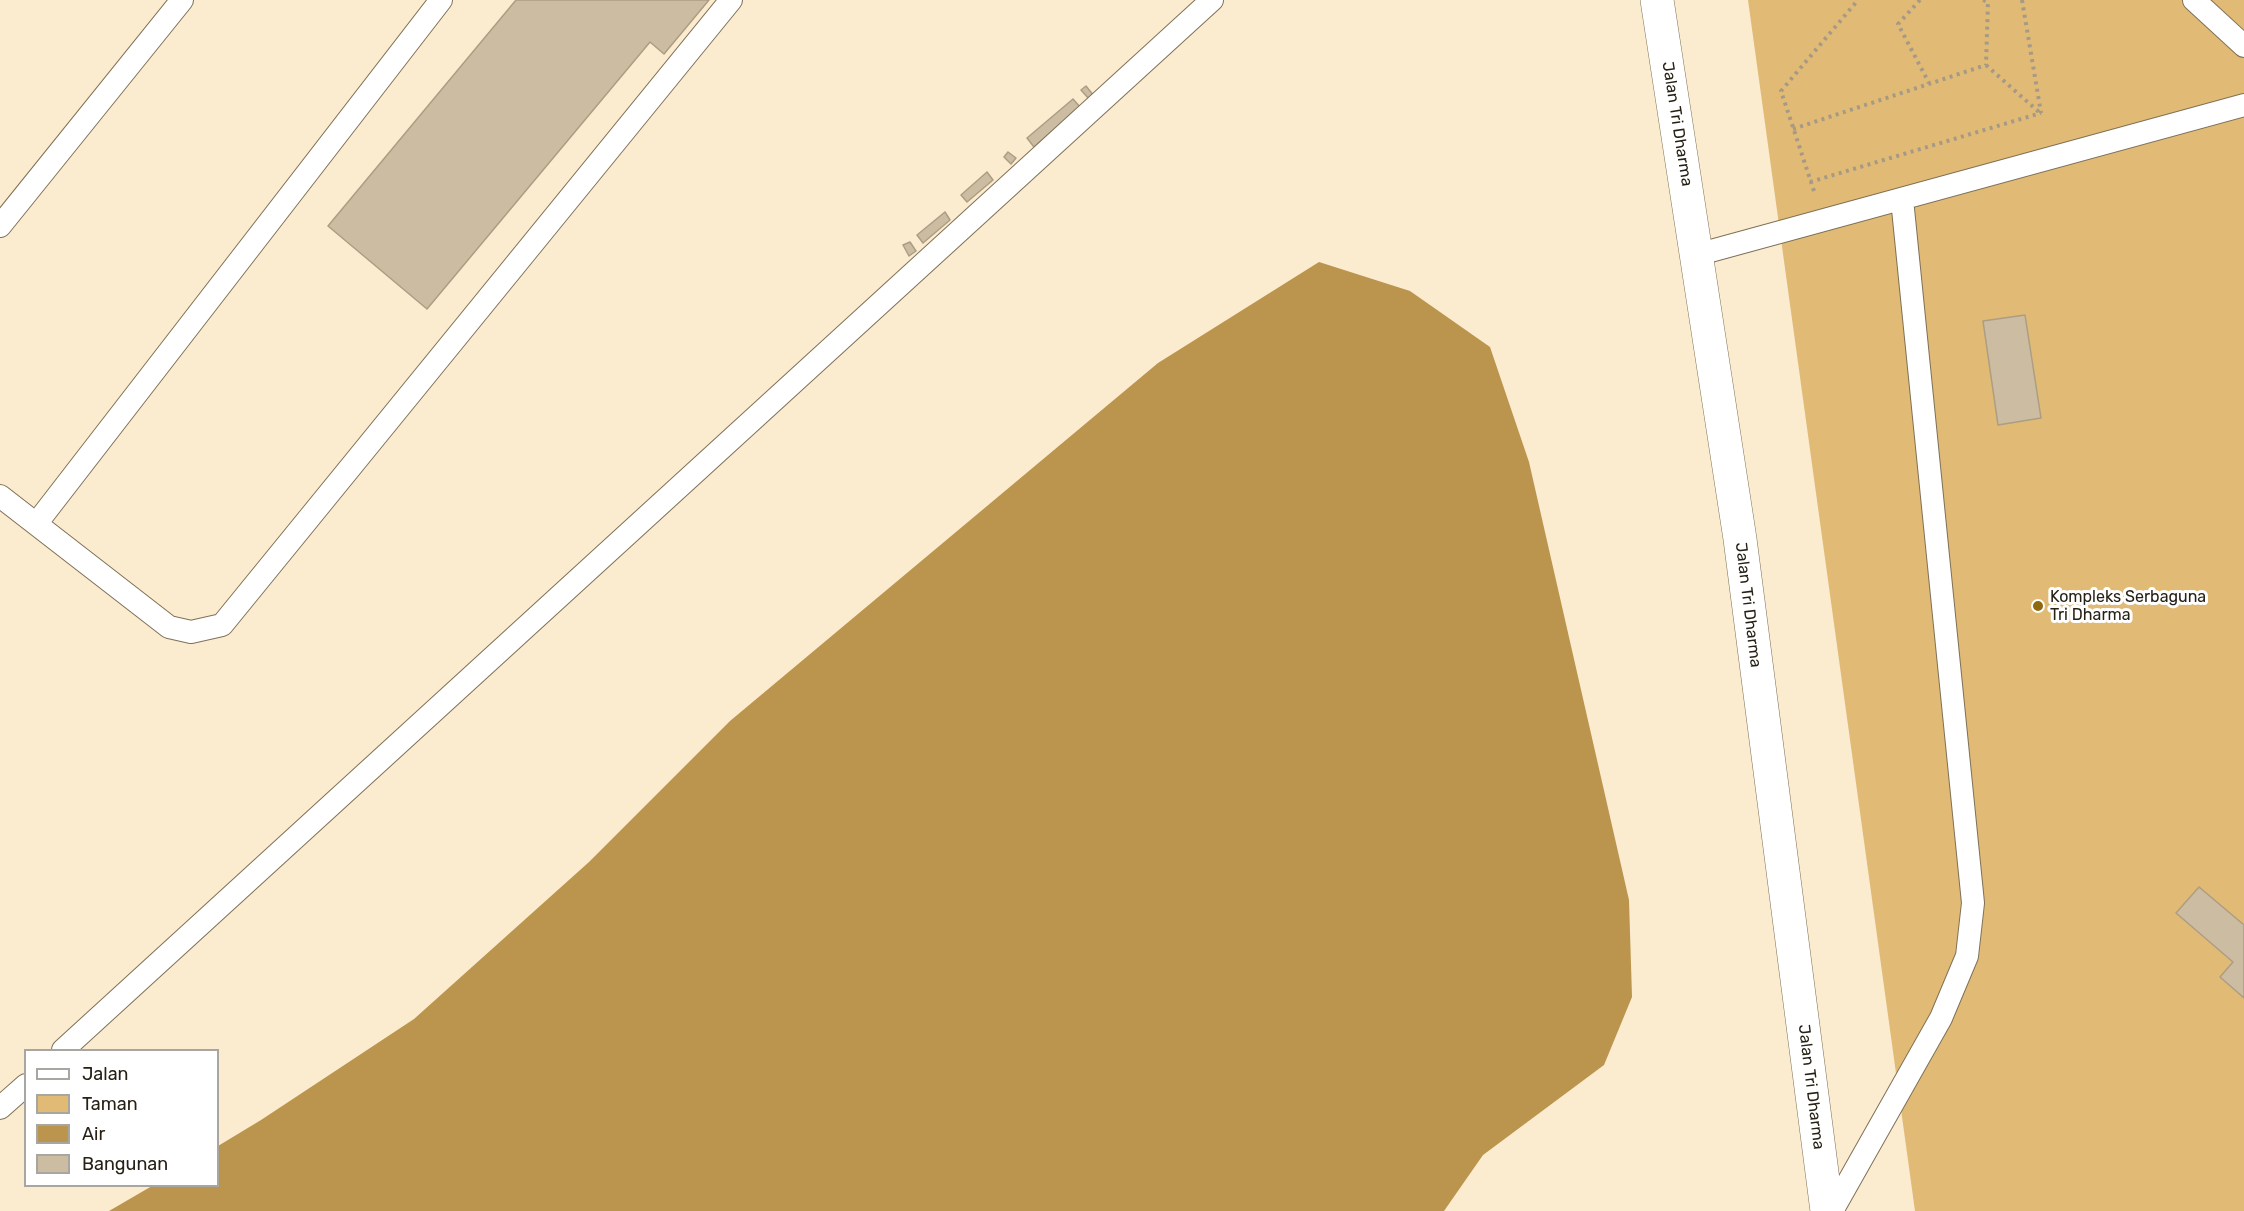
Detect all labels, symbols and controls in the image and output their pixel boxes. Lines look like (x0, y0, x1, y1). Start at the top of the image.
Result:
street label: Jalan Tri Dharma (1658, 60, 1696, 188)
street label: Jalan Tri Dharma (1731, 541, 1765, 669)
place label: Kompleks Serbaguna Tri Dharma (2050, 587, 2206, 625)
marker: Kompleks Serbaguna Tri Dharma (2031, 599, 2045, 613)
street label: Jalan Tri Dharma (1794, 1023, 1828, 1151)
legend (24, 1049, 219, 1187)
text: Jalan (82, 1063, 129, 1085)
text: Taman (82, 1093, 138, 1115)
text: Air (82, 1123, 105, 1145)
text: Bangunan (82, 1153, 168, 1175)

